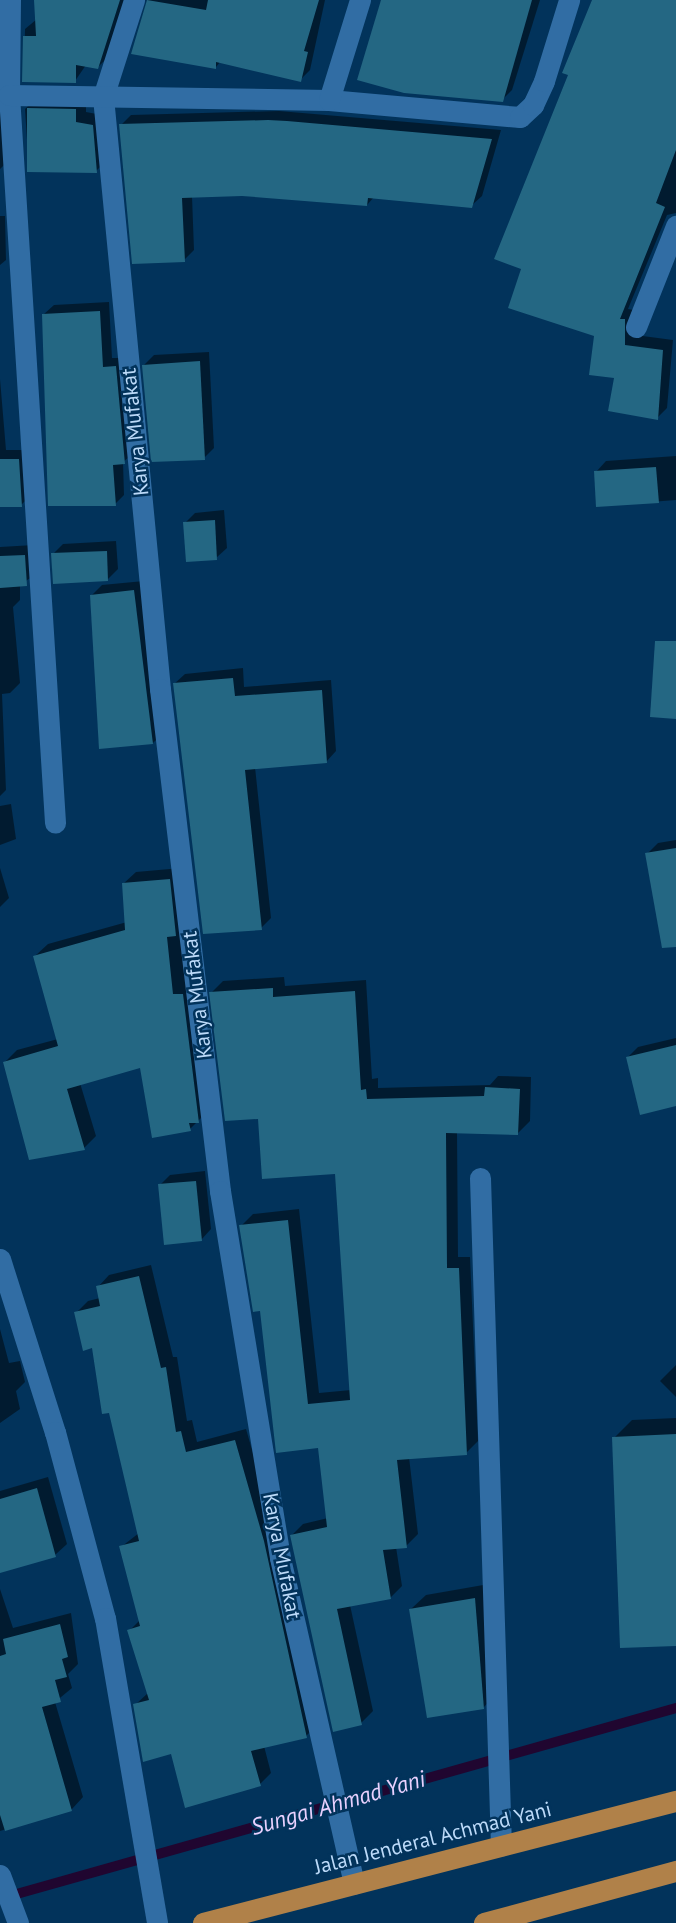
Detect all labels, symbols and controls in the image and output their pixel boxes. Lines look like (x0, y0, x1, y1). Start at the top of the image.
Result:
street label: Karya Mufakat (116, 367, 154, 497)
street label: Karya Mufakat (177, 930, 217, 1060)
street label: Karya Mufakat (257, 1491, 307, 1621)
water label: Sungai Ahmad Yani (247, 1765, 429, 1841)
street label: Jalan Jenderal Achmad Yani (311, 1796, 555, 1880)

